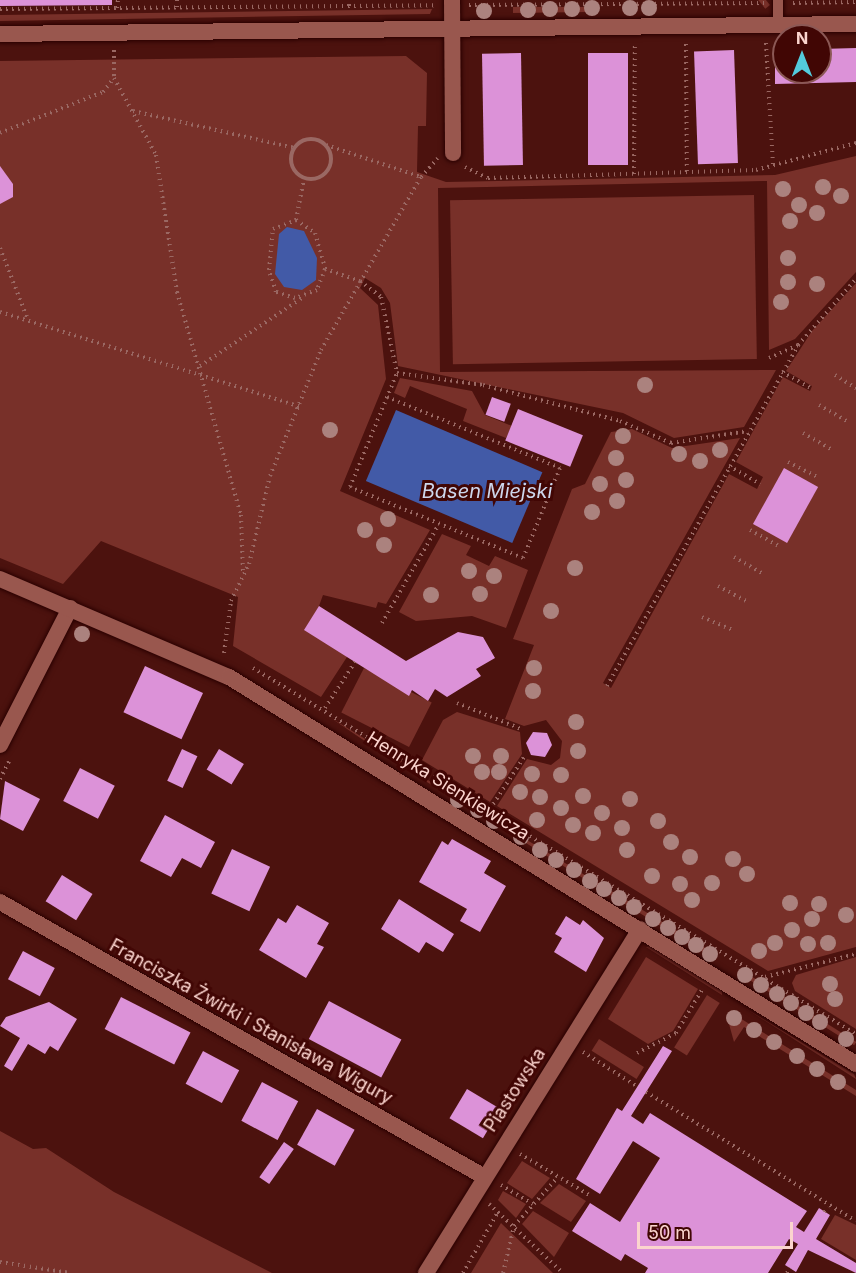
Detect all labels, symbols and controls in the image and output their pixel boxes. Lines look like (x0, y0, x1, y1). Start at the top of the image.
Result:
north arrow (772, 24, 832, 84)
text: N (796, 28, 808, 48)
water label: Basen Miejski (422, 479, 552, 503)
street label: Henryka Sienkiewicza (363, 727, 533, 845)
street label: Franciszka Żwirki i Stanisława Wigury (106, 935, 396, 1109)
street label: Piastowska (480, 1044, 550, 1136)
scale bar (640, 1210, 796, 1248)
text: 50 m (648, 1222, 691, 1243)

